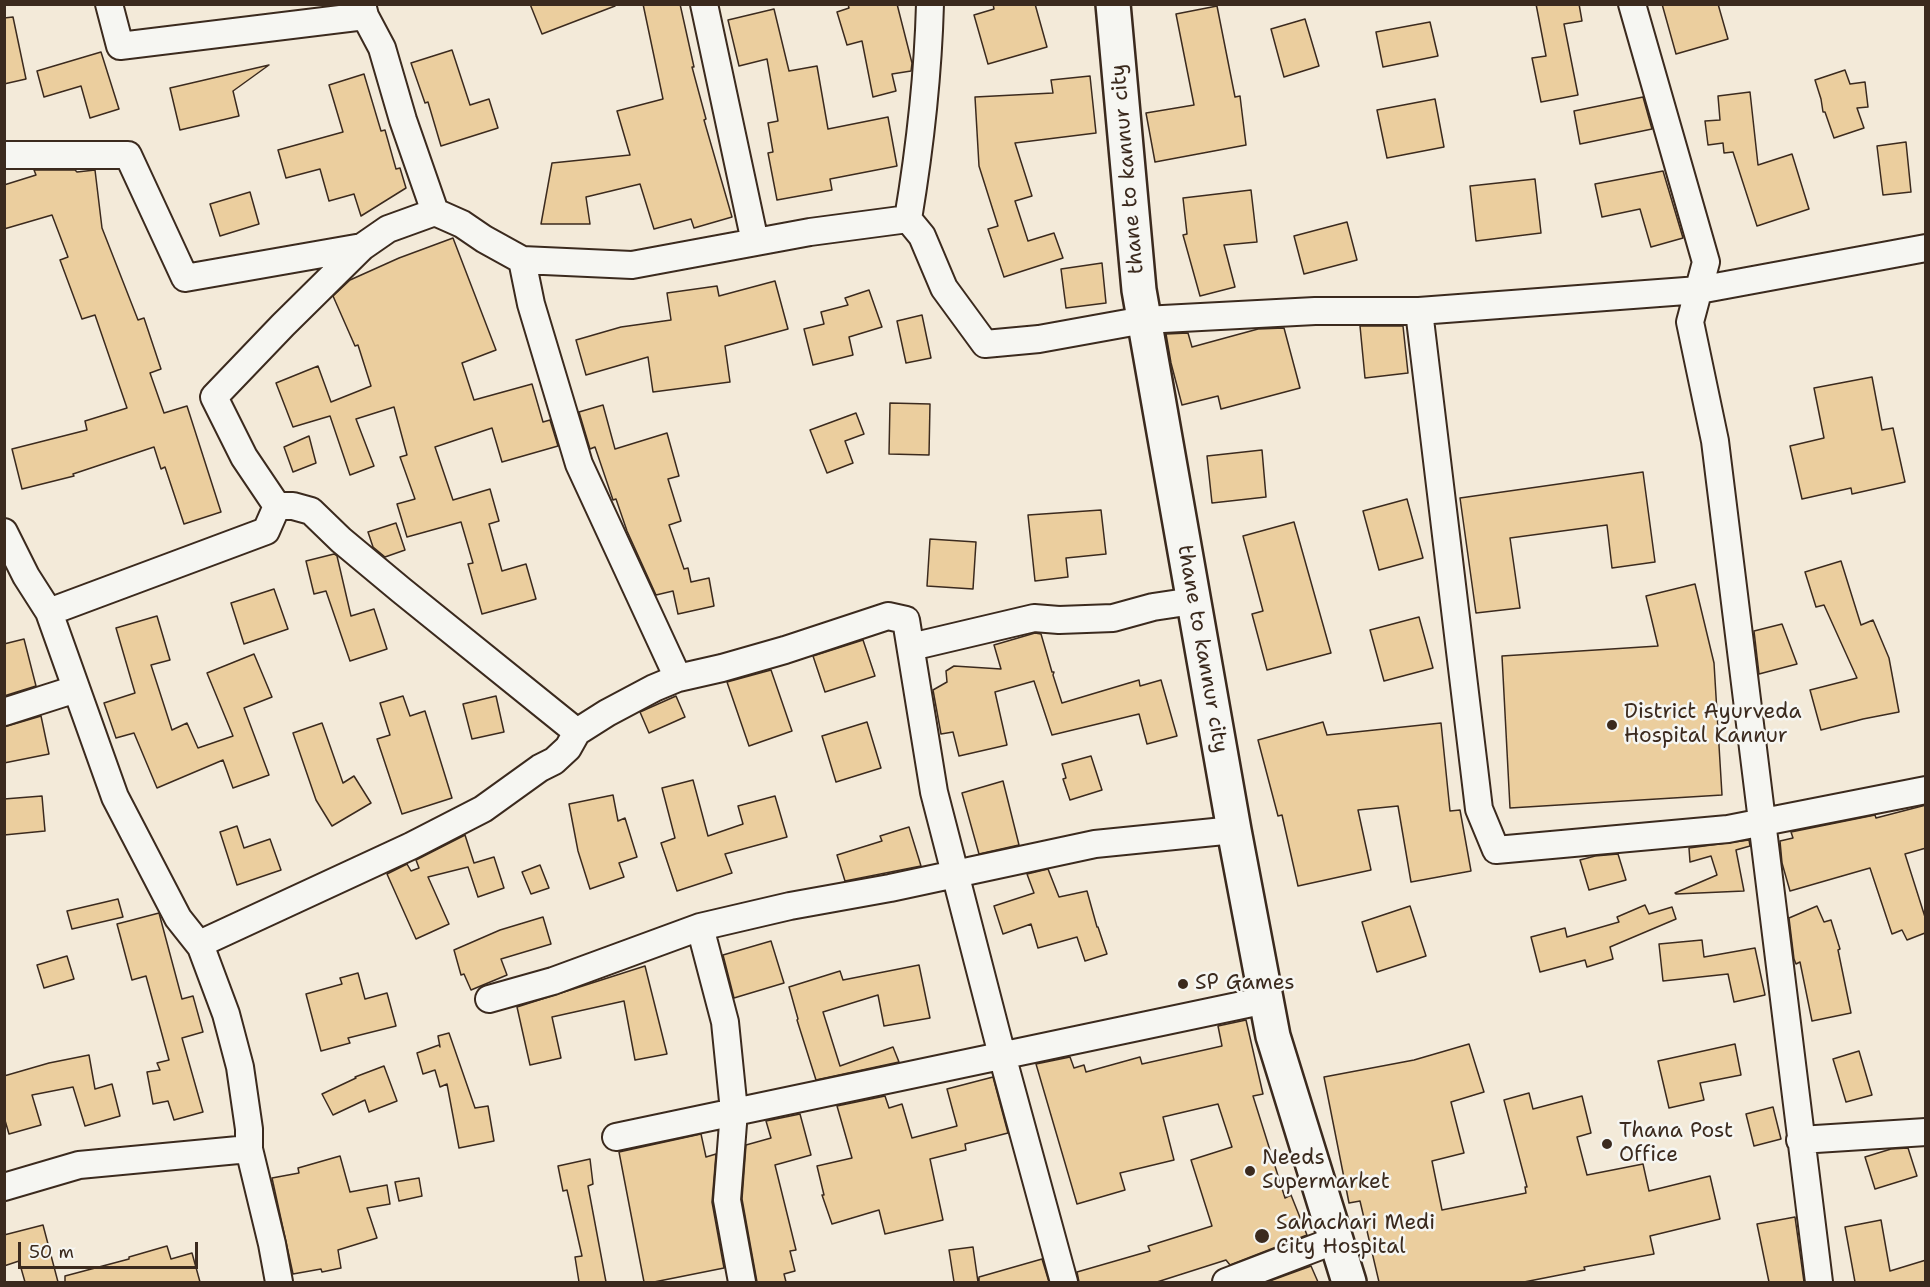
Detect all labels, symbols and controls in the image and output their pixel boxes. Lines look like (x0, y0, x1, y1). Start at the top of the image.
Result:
street label: thane to kannur city (1106, 63, 1150, 275)
street label: thane to kannur city (1171, 543, 1233, 755)
place label: District Ayurveda Hospital Kannur (1624, 700, 1802, 750)
marker: District Ayurveda Hospital Kannur (1605, 718, 1619, 732)
place label: SP Games (1195, 971, 1295, 997)
marker: SP Games (1176, 977, 1190, 991)
place label: Thana Post Office (1619, 1119, 1733, 1169)
marker: Thana Post Office (1600, 1137, 1614, 1151)
place label: Needs Supermarket (1262, 1146, 1390, 1196)
marker: Needs Supermarket (1243, 1164, 1257, 1178)
place label: Sahachari Medi City Hospital (1276, 1211, 1435, 1261)
marker: Sahachari Medi City Hospital (1253, 1227, 1271, 1245)
scale bar (21, 1230, 201, 1268)
text: 50 m (29, 1240, 74, 1264)

